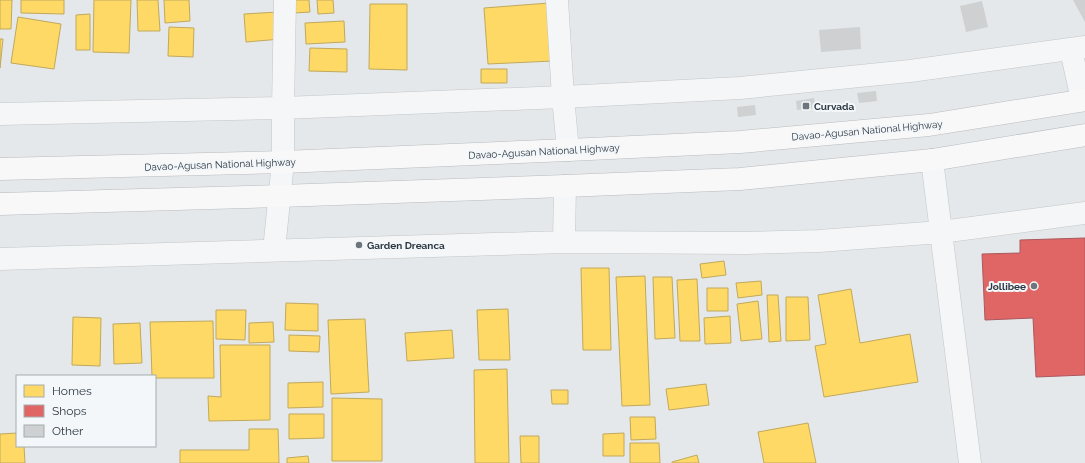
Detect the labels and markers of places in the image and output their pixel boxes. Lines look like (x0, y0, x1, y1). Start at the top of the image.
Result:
marker: Curvada (801, 101, 811, 111)
place label: Curvada (814, 101, 854, 112)
marker: Garden Dreanca (354, 240, 364, 250)
place label: Garden Dreanca (367, 240, 445, 251)
place label: Jollibee (988, 281, 1026, 292)
marker: Jollibee (1029, 281, 1039, 291)

